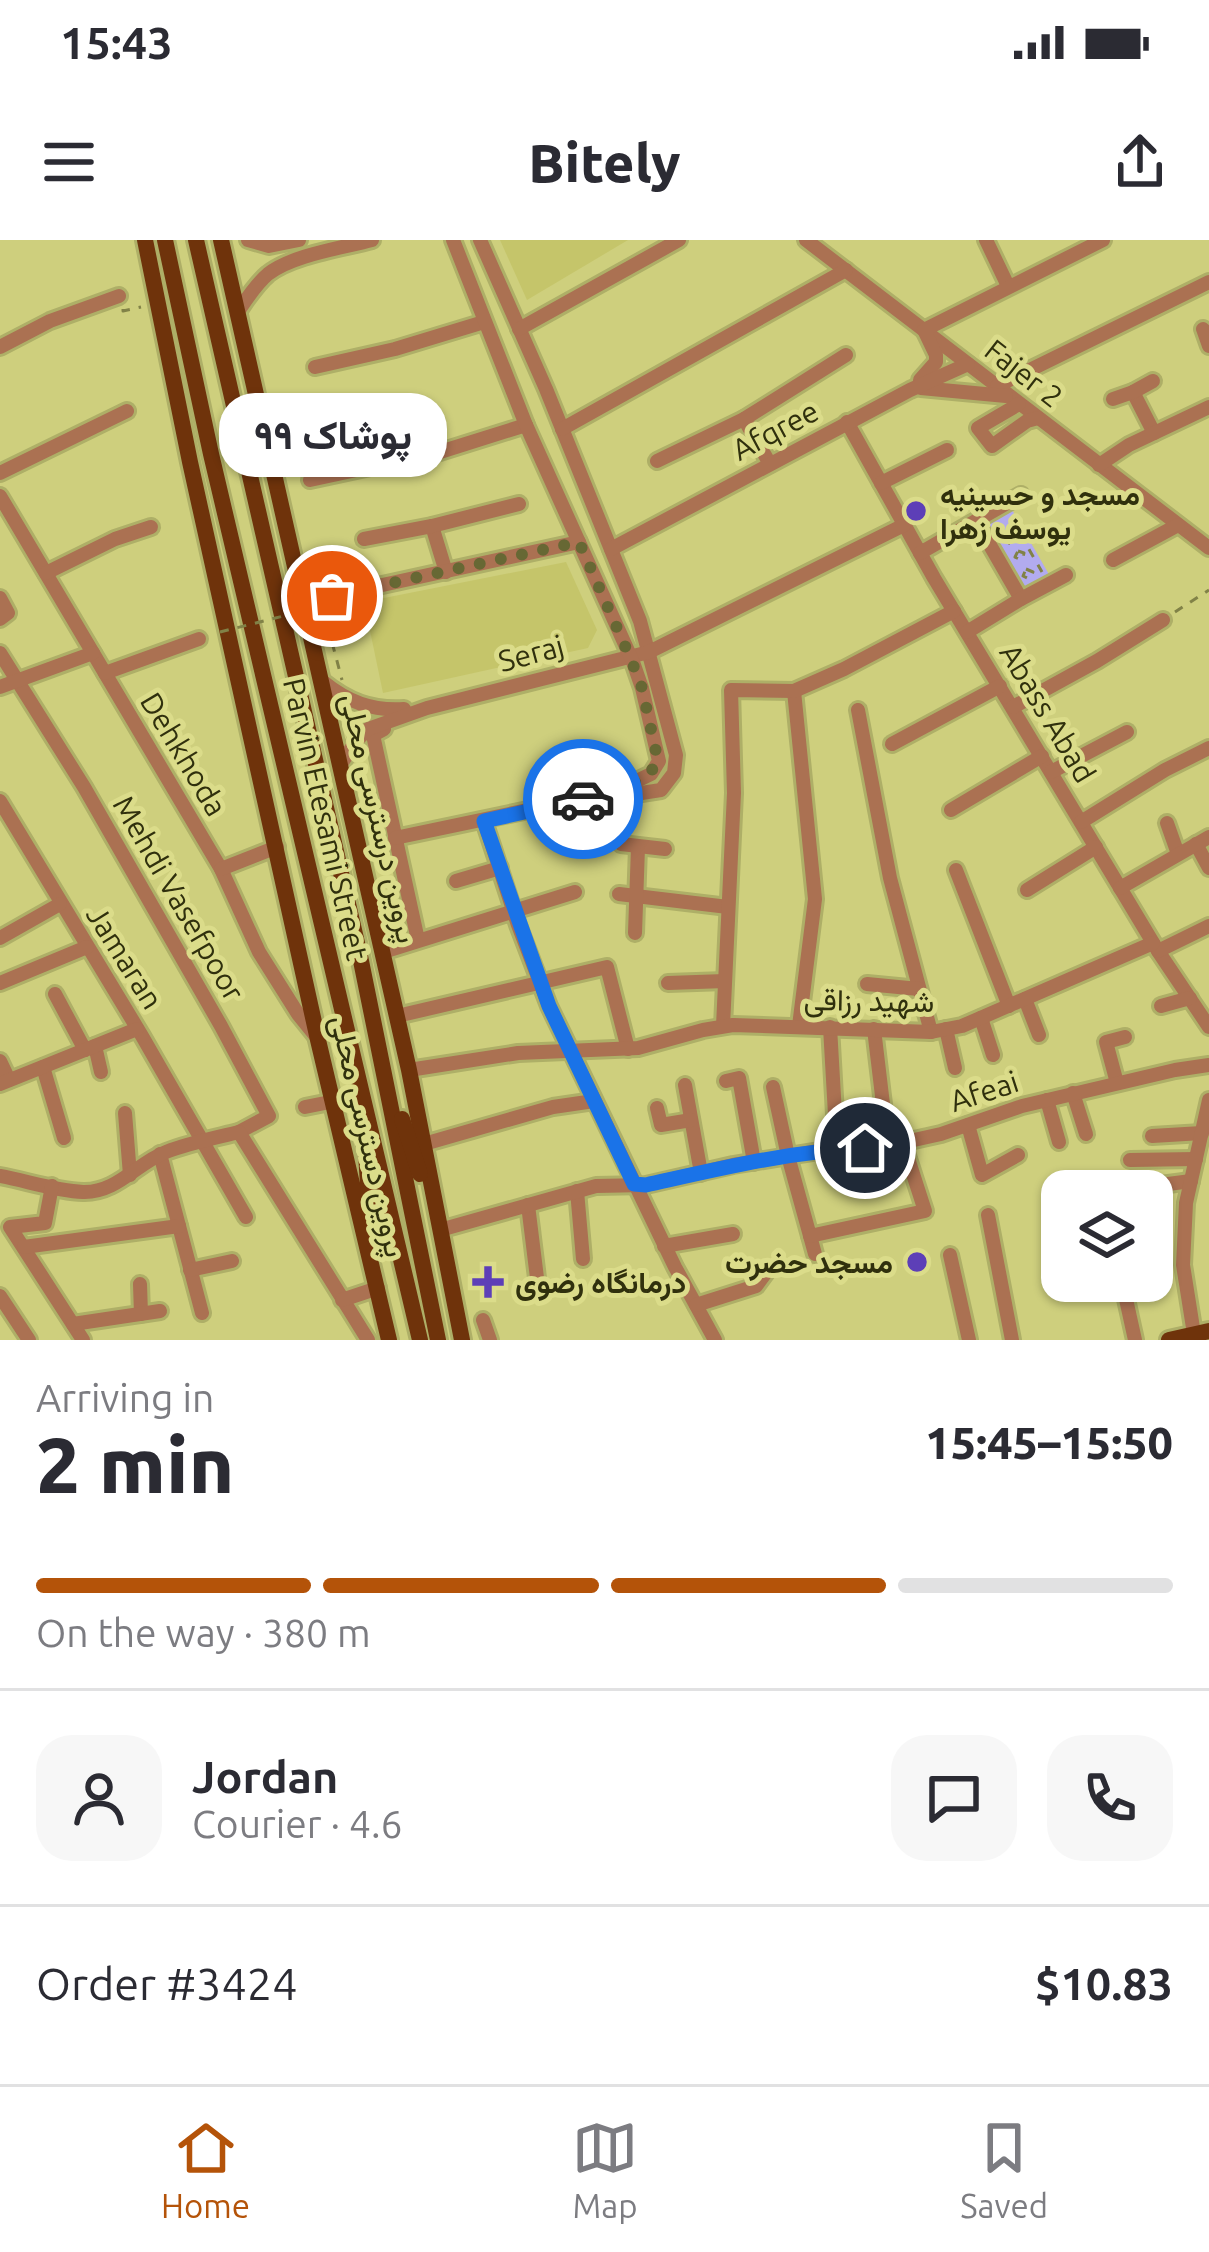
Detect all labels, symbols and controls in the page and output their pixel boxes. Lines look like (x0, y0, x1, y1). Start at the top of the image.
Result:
text: 15:43 (60, 17, 173, 68)
icon: menu (36, 129, 102, 195)
icon: share (1107, 129, 1173, 195)
text: Bitely (528, 132, 681, 192)
street label: Fajer 2 (978, 332, 1070, 414)
callout: پوشاک ۹۹ (218, 392, 446, 476)
street label: Afqree (726, 393, 824, 467)
text: پوشاک ۹۹ (254, 413, 412, 456)
place label: مسجد و حسینیه یوسف زهرا (940, 477, 1140, 547)
marker: مسجد و حسینیه یوسف زهرا (903, 498, 929, 524)
pin (281, 545, 383, 647)
icon: bag (299, 563, 365, 629)
street label: Seraj (495, 628, 567, 678)
street label: Abass Abad (993, 638, 1103, 788)
street label: Parvin Etesami Street (277, 675, 375, 964)
street label: Dehkhoda (134, 686, 234, 822)
street label: پروین درسترسی محلی (331, 690, 425, 947)
courier (523, 739, 643, 859)
icon: car (550, 766, 616, 832)
street label: Mehdi Vasefpoor (107, 790, 252, 1007)
street label: Jamaran (80, 899, 170, 1015)
street label: شهید رزاقی (803, 982, 935, 1020)
street label: پروین دسترسی محلی (321, 1012, 413, 1261)
street label: Afeai (945, 1064, 1023, 1118)
pin (814, 1097, 916, 1199)
icon: home (832, 1115, 898, 1181)
map controls (1041, 1170, 1173, 1302)
button: layers (1041, 1170, 1173, 1302)
place label: مسجد حضرت (725, 1245, 893, 1281)
marker: مسجد حضرت (904, 1249, 930, 1275)
place label: درمانگاه رضوی (515, 1265, 686, 1301)
marker: درمانگاه رضوی (472, 1266, 504, 1298)
text: Arriving in (36, 1376, 214, 1419)
text: 15:45–15:50 (925, 1417, 1173, 1468)
text: 2 min (36, 1420, 234, 1508)
text: On the way · 380 m (36, 1611, 371, 1654)
button: person (36, 1735, 162, 1861)
button: chat (891, 1735, 1017, 1861)
button: phone (1047, 1735, 1173, 1861)
text: Jordan (192, 1751, 338, 1802)
text: Courier · 4.6 (192, 1802, 403, 1845)
text: Order #3424 (36, 1958, 298, 2009)
text: $10.83 (1035, 1958, 1173, 2009)
tab: Home (161, 2115, 250, 2224)
tab: Map (572, 2115, 638, 2224)
tab: Saved (960, 2115, 1048, 2224)

